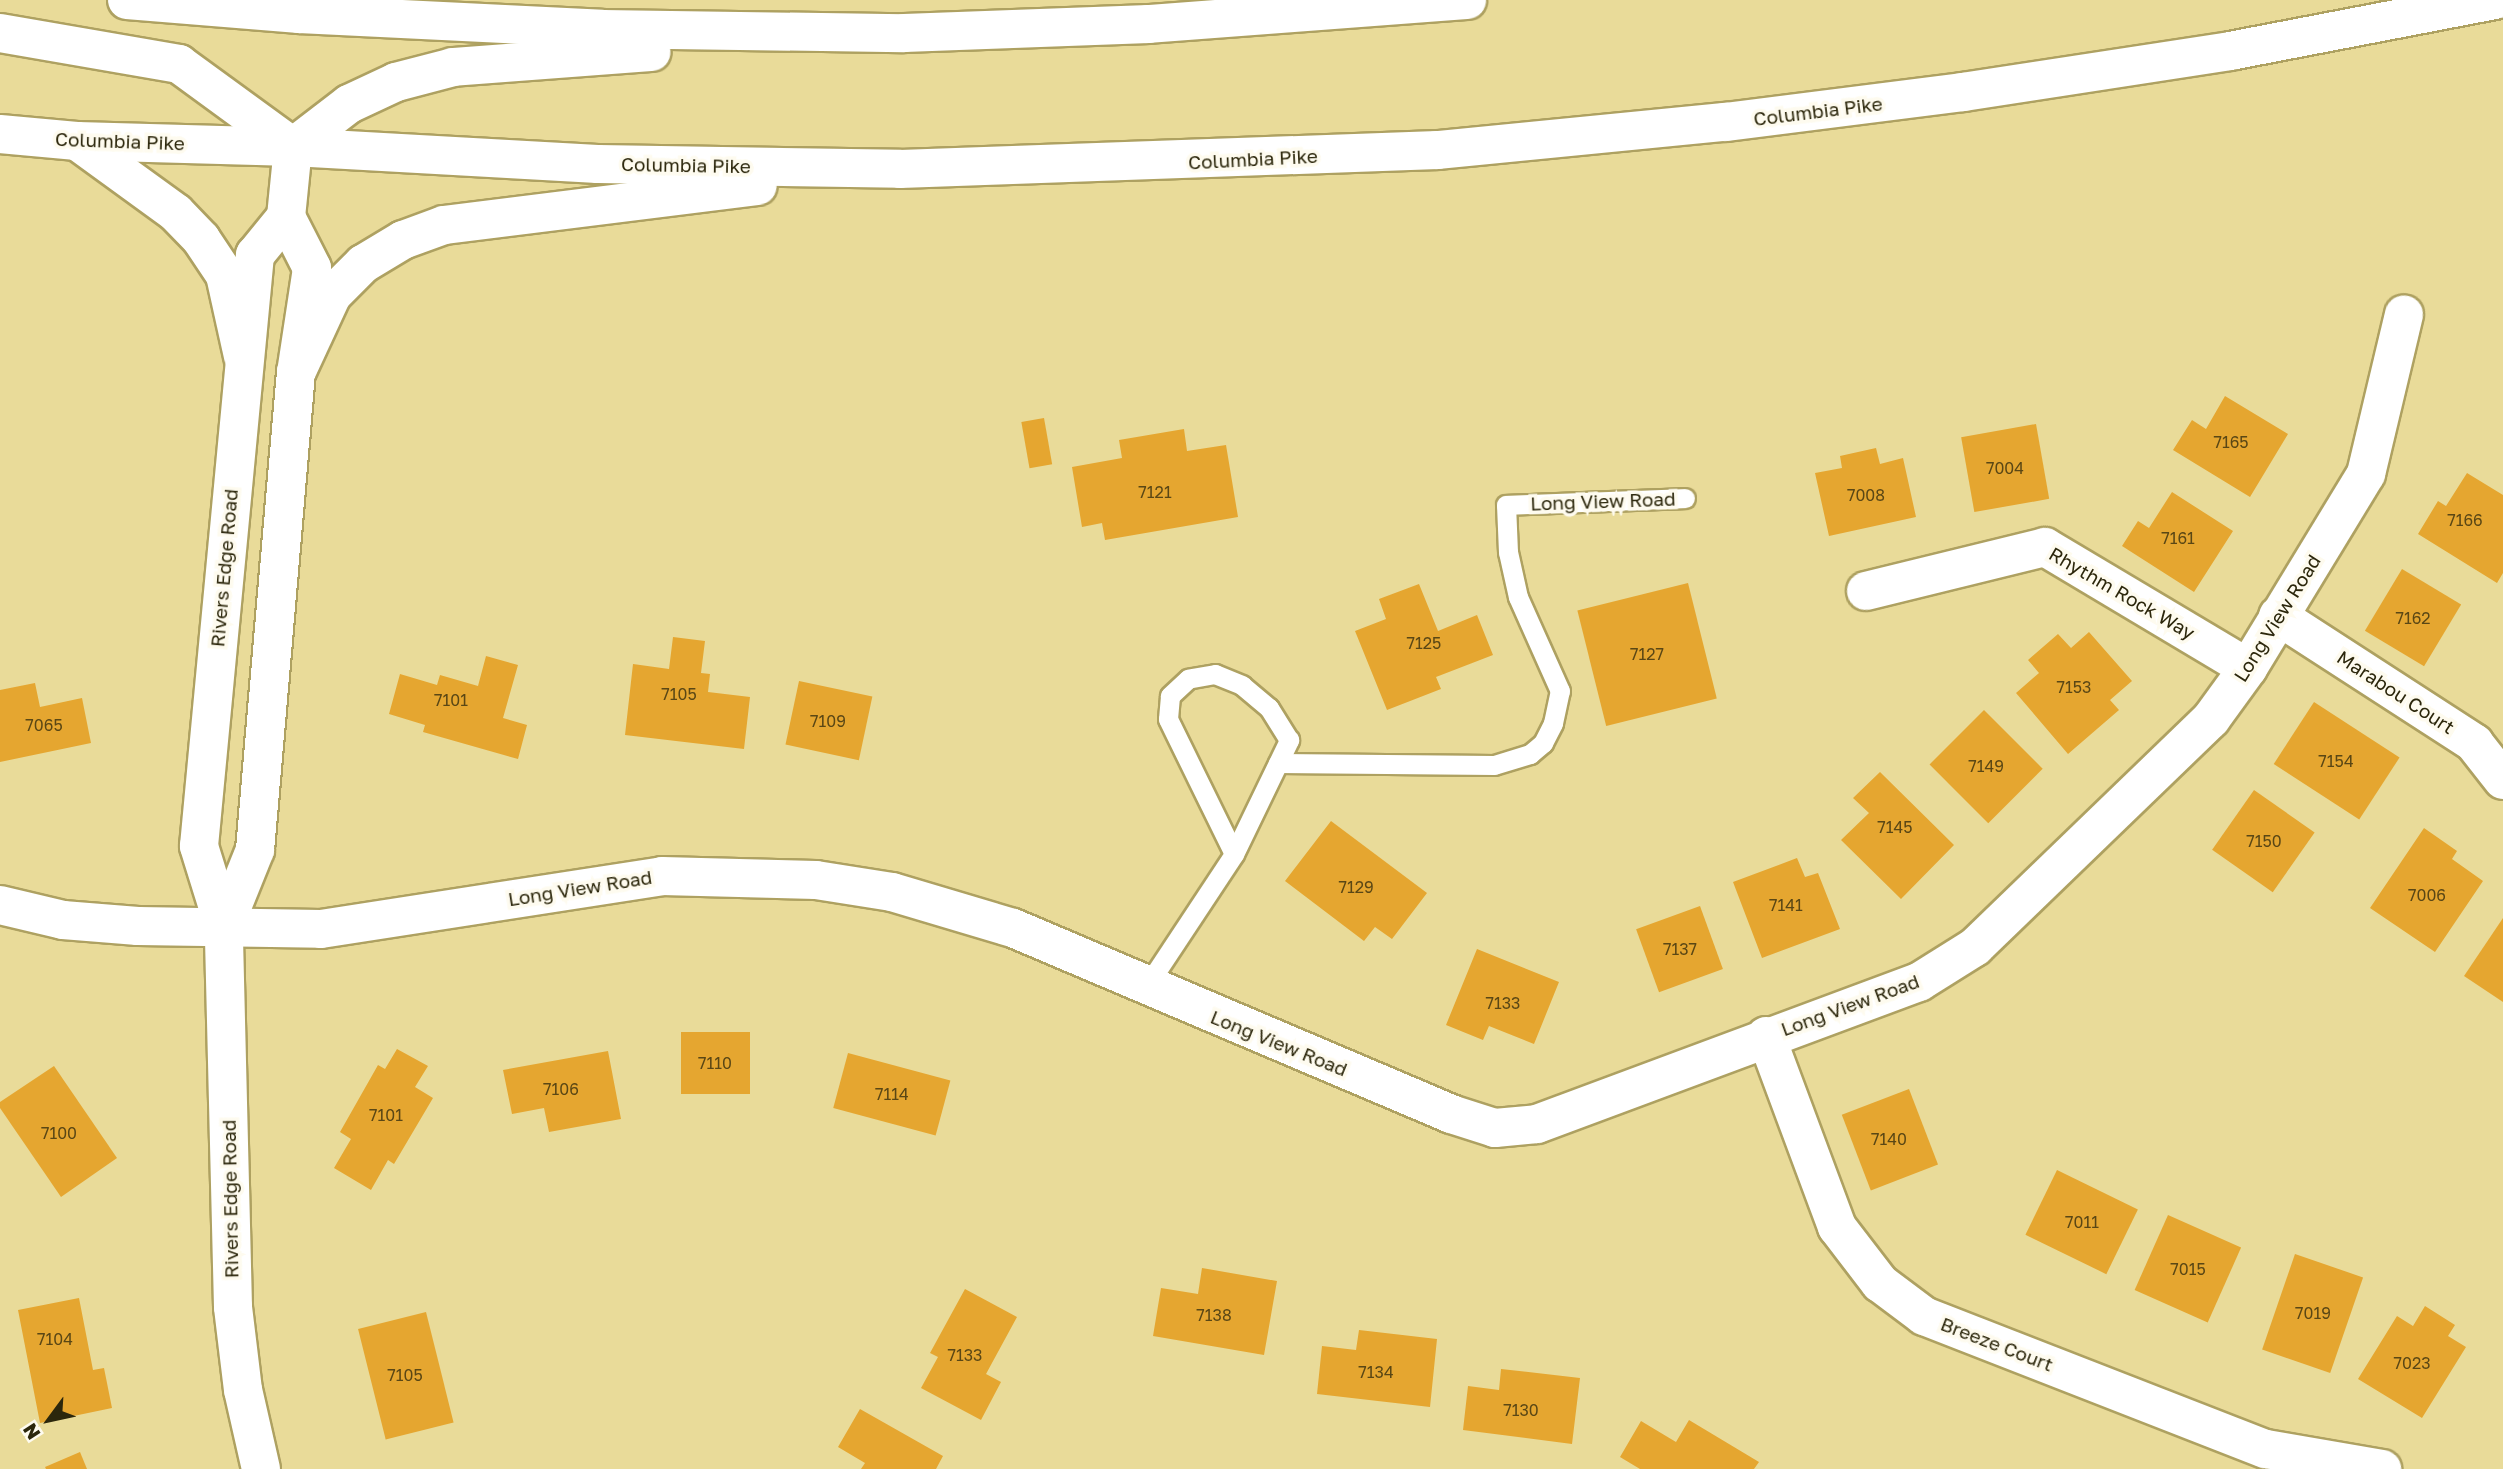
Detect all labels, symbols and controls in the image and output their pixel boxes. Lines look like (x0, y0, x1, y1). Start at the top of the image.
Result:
street label: Columbia Pike (1752, 92, 1884, 130)
street label: Columbia Pike (55, 127, 185, 155)
street label: Columbia Pike (1188, 144, 1318, 174)
street label: Columbia Pike (621, 152, 751, 178)
house number: 7165 (2213, 432, 2249, 452)
house number: 7004 (1986, 458, 2024, 478)
house number: 7121 (1138, 482, 1172, 502)
house number: 7008 (1847, 485, 1885, 505)
street label: Long View Road (1530, 487, 1676, 515)
street label: Rivers Edge Road (206, 488, 242, 648)
house number: 7166 (2447, 510, 2483, 530)
house number: 7161 (2161, 528, 2195, 548)
street label: Rhythm Rock Way (2045, 542, 2199, 644)
street label: Long View Road (2229, 550, 2325, 686)
house number: 7162 (2395, 608, 2431, 628)
house number: 7125 (1407, 633, 1441, 653)
house number: 7127 (1630, 644, 1664, 664)
street label: Marabou Court (2333, 646, 2459, 738)
house number: 7153 (2057, 677, 2091, 697)
house number: 7105 (661, 684, 697, 704)
house number: 7101 (434, 690, 468, 710)
house number: 7109 (810, 711, 846, 731)
house number: 7065 (25, 715, 63, 735)
house number: 7154 (2318, 751, 2354, 771)
house number: 7149 (1968, 756, 2004, 776)
house number: 7145 (1877, 817, 1913, 837)
house number: 7150 (2246, 831, 2282, 851)
street label: Long View Road (506, 865, 654, 911)
house number: 7129 (1338, 877, 1374, 897)
house number: 7006 (2408, 885, 2446, 905)
house number: 7141 (1769, 895, 1803, 915)
house number: 7137 (1663, 939, 1697, 959)
street label: Long View Road (1778, 969, 1922, 1041)
house number: 7133 (1486, 993, 1520, 1013)
street label: Long View Road (1207, 1005, 1351, 1081)
house number: 7110 (698, 1053, 732, 1073)
house number: 7106 (543, 1079, 579, 1099)
house number: 7114 (875, 1084, 909, 1104)
house number: 7101 (369, 1105, 403, 1125)
street label: Rivers Edge Road (217, 1120, 243, 1278)
house number: 7100 (41, 1123, 77, 1143)
house number: 7140 (1871, 1129, 1907, 1149)
house number: 7011 (2065, 1212, 2099, 1232)
house number: 7015 (2170, 1259, 2206, 1279)
house number: 7019 (2295, 1303, 2331, 1323)
house number: 7138 (1196, 1305, 1232, 1325)
street label: Breeze Court (1938, 1312, 2056, 1376)
house number: 7104 (37, 1329, 73, 1349)
house number: 7133 (948, 1345, 982, 1365)
house number: 7023 (2393, 1353, 2431, 1373)
house number: 7134 (1358, 1362, 1394, 1382)
house number: 7105 (387, 1365, 423, 1385)
north arrow (14, 1385, 84, 1455)
house number: 7130 (1503, 1400, 1539, 1420)
text: N (17, 1419, 45, 1444)

